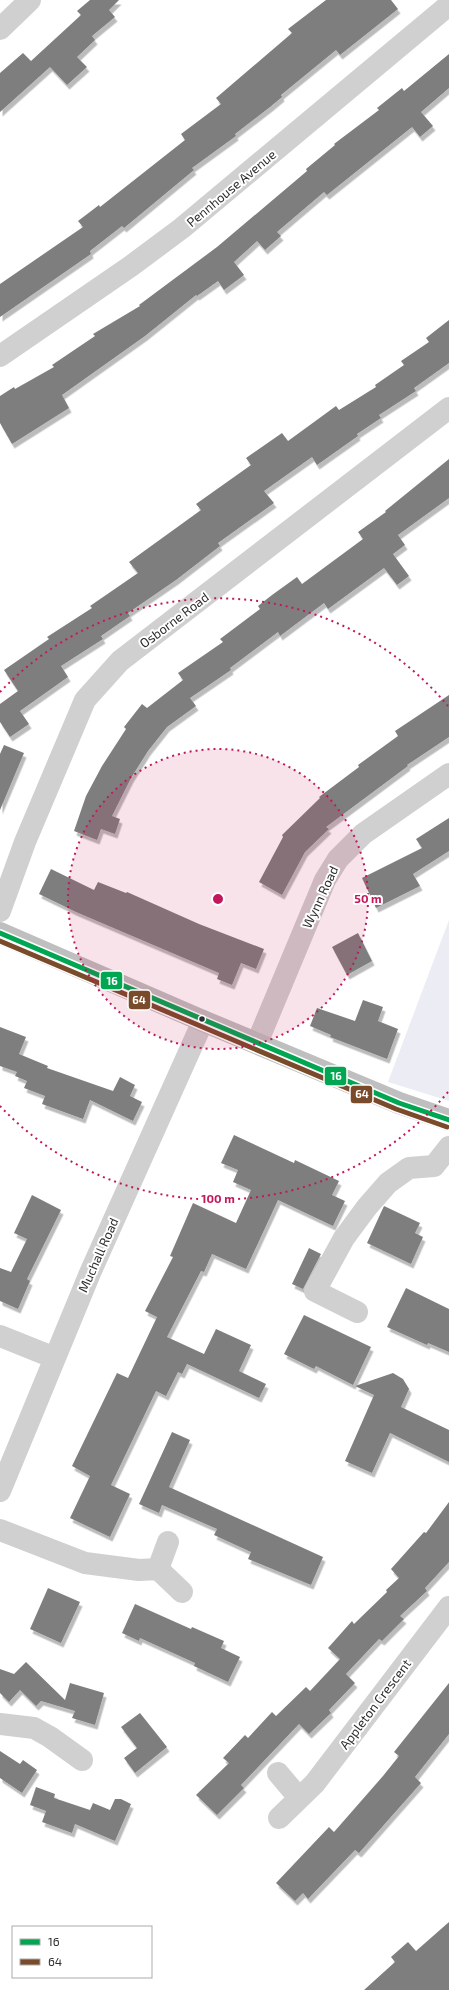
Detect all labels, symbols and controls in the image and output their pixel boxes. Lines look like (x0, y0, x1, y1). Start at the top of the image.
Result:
street label: Pennhouse Avenue (183, 146, 279, 230)
street label: Osborne Road (136, 589, 212, 651)
street label: Wynn Road (299, 863, 341, 931)
text: 50 m (354, 891, 382, 905)
centre of rings (211, 892, 225, 906)
line badge: 16 (100, 971, 123, 990)
text: 16 (106, 974, 118, 987)
line badge: 64 (128, 990, 151, 1010)
text: 64 (132, 993, 146, 1006)
unlabelled marker (197, 1014, 207, 1024)
line badge: 16 (324, 1066, 347, 1086)
text: 16 (330, 1069, 342, 1082)
line badge: 64 (350, 1085, 373, 1104)
text: 64 (355, 1087, 369, 1100)
text: 100 m (201, 1191, 235, 1205)
street label: Muchall Road (74, 1215, 122, 1295)
street label: Appleton Crescent (336, 1656, 414, 1752)
legend (12, 1926, 152, 1978)
text: 16 (48, 1934, 60, 1948)
text: 64 (48, 1954, 62, 1968)

